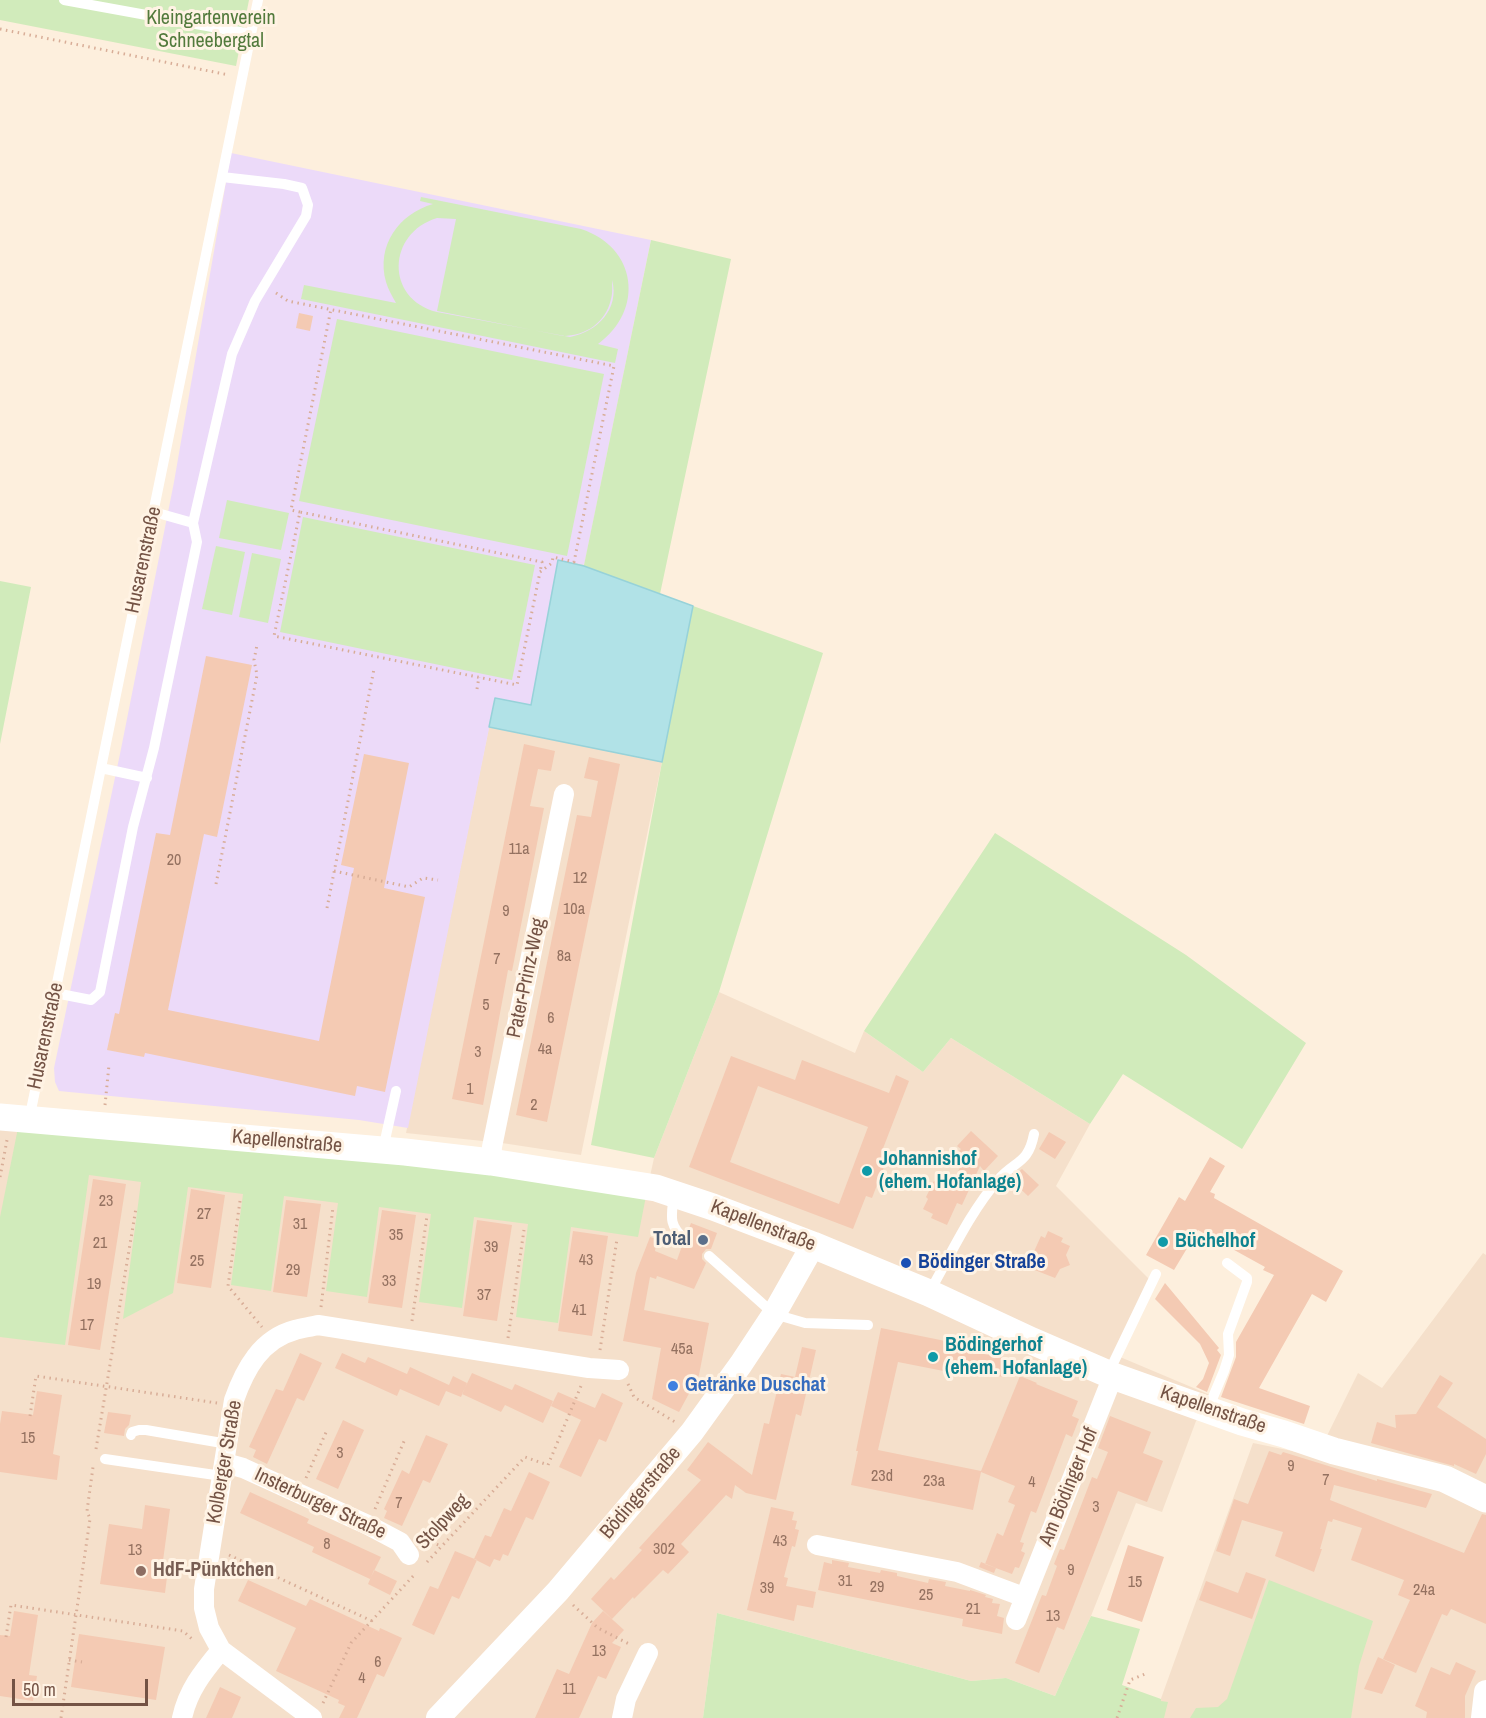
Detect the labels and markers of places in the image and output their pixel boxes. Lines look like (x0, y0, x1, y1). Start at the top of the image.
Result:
place label: Johannishof (ehem. Hofanlage) (879, 1148, 1021, 1195)
marker: Johannishof (ehem. Hofanlage) (860, 1164, 874, 1178)
place label: Total (653, 1228, 691, 1252)
place label: Büchelhof (1175, 1230, 1255, 1254)
marker: Total (696, 1233, 710, 1247)
marker: Büchelhof (1156, 1235, 1170, 1249)
place label: Bödinger Straße (918, 1251, 1046, 1275)
marker: Bödinger Straße (899, 1256, 913, 1270)
place label: Bödingerhof (ehem. Hofanlage) (945, 1334, 1087, 1381)
marker: Bödingerhof (ehem. Hofanlage) (926, 1350, 940, 1364)
place label: Getränke Duschat (685, 1374, 825, 1398)
marker: Getränke Duschat (666, 1379, 680, 1393)
place label: HdF-Pünktchen (153, 1559, 274, 1583)
marker: HdF-Pünktchen (134, 1564, 148, 1578)

